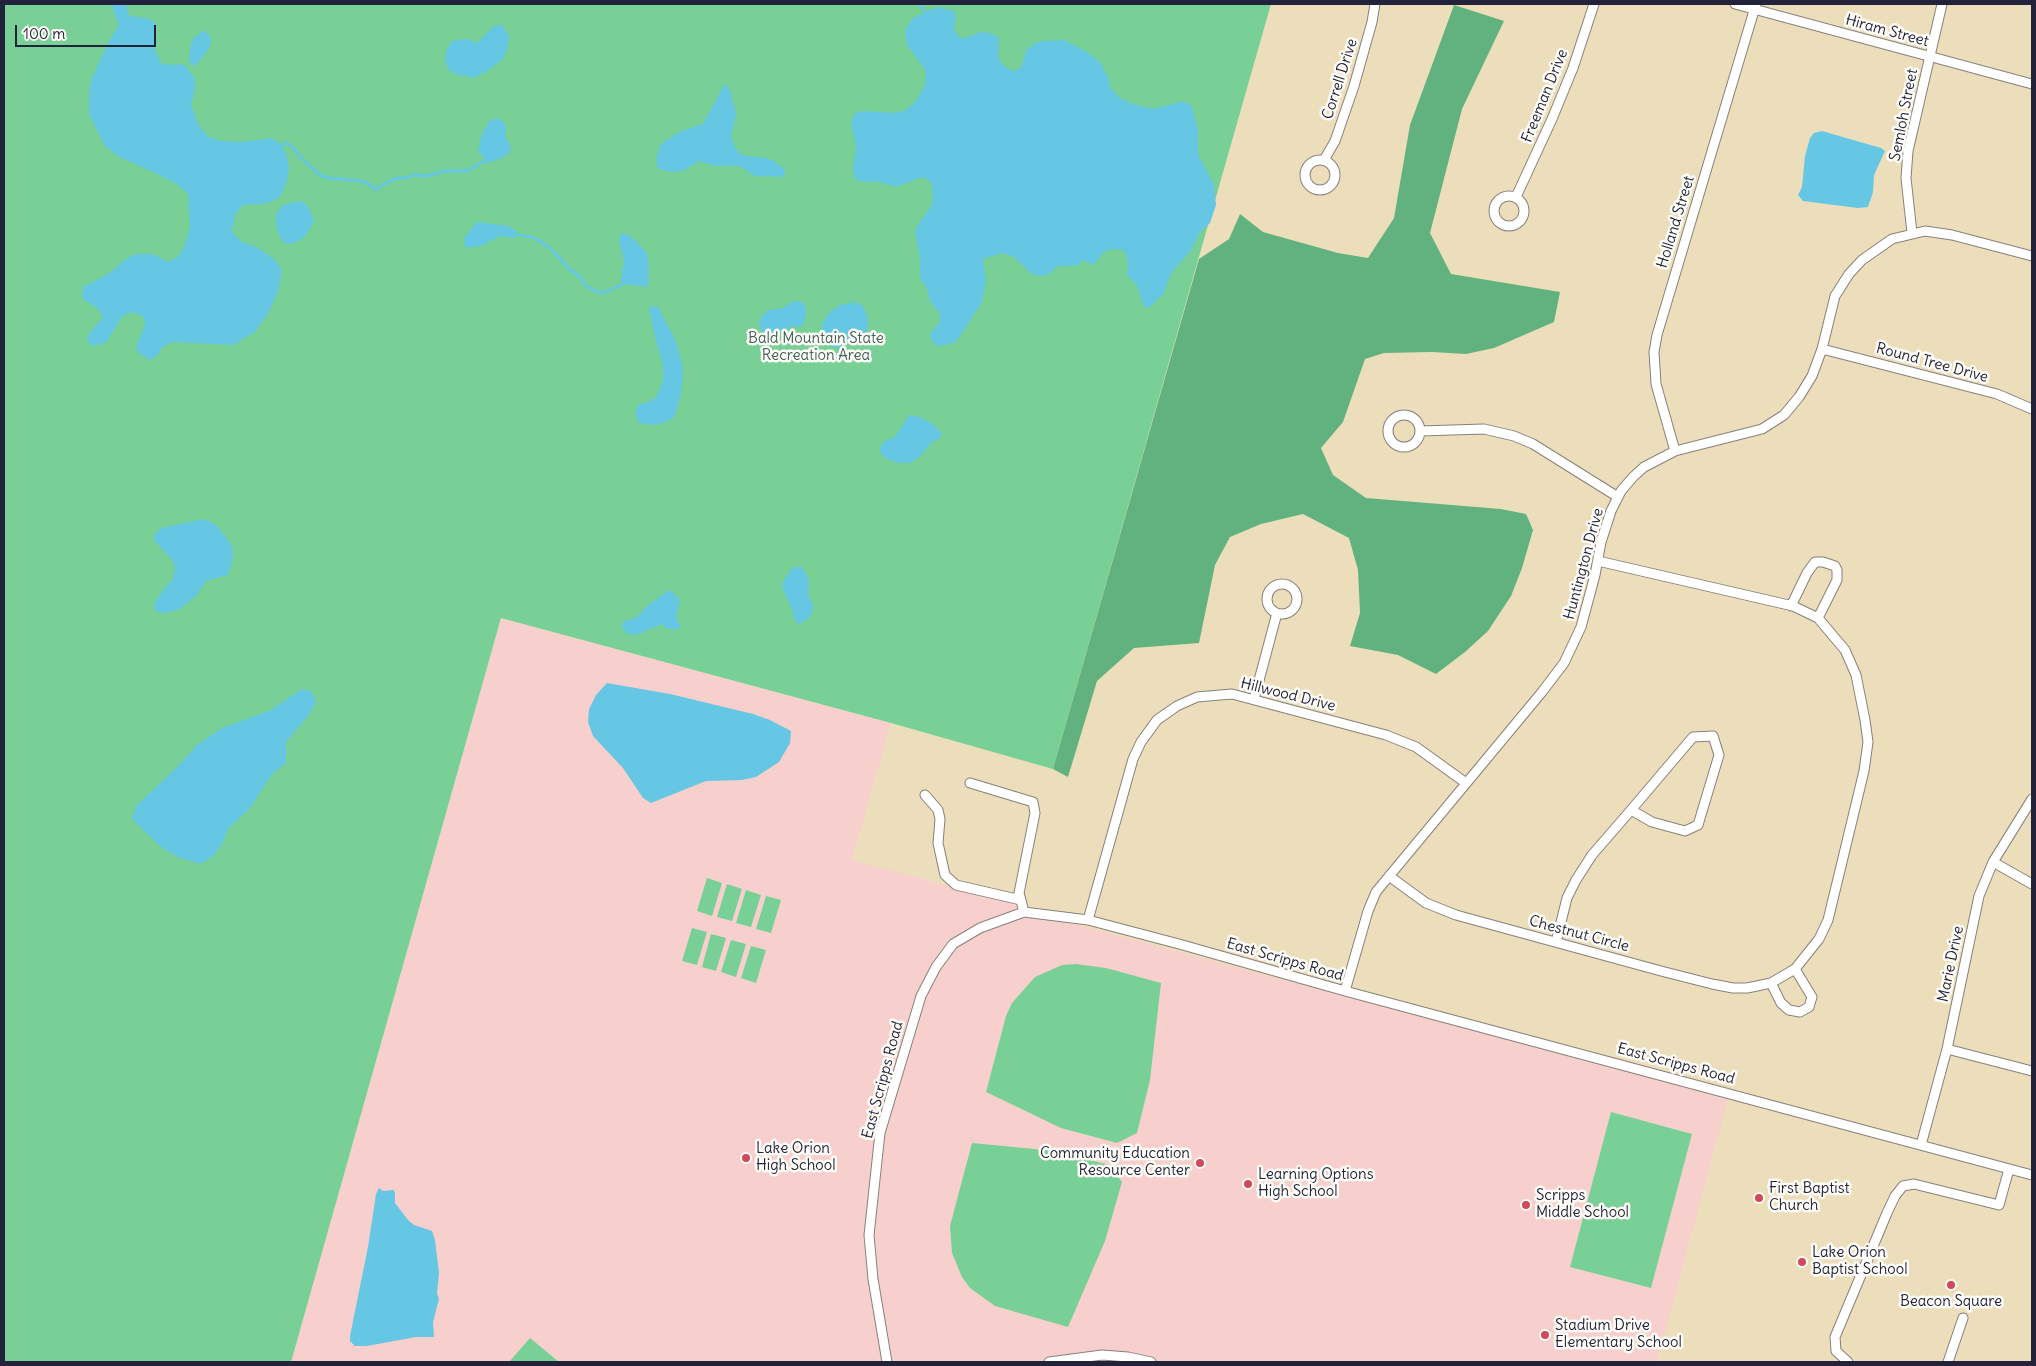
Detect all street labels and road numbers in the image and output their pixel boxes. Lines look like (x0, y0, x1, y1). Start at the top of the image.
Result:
street label: Hiram Street (1843, 11, 1931, 51)
street label: Correll Drive (1318, 36, 1362, 122)
street label: Freeman Drive (1518, 47, 1572, 145)
street label: Semloh Street (1886, 67, 1922, 163)
street label: Holland Street (1653, 174, 1699, 270)
street label: Round Tree Drive (1874, 339, 1990, 387)
street label: Huntington Drive (1560, 506, 1608, 622)
street label: Hillwood Drive (1239, 674, 1337, 716)
street label: Chestnut Circle (1527, 912, 1631, 956)
street label: Marie Drive (1934, 924, 1968, 1004)
street label: East Scripps Road (1224, 935, 1346, 985)
street label: East Scripps Road (859, 1019, 907, 1141)
street label: East Scripps Road (1615, 1040, 1737, 1088)

